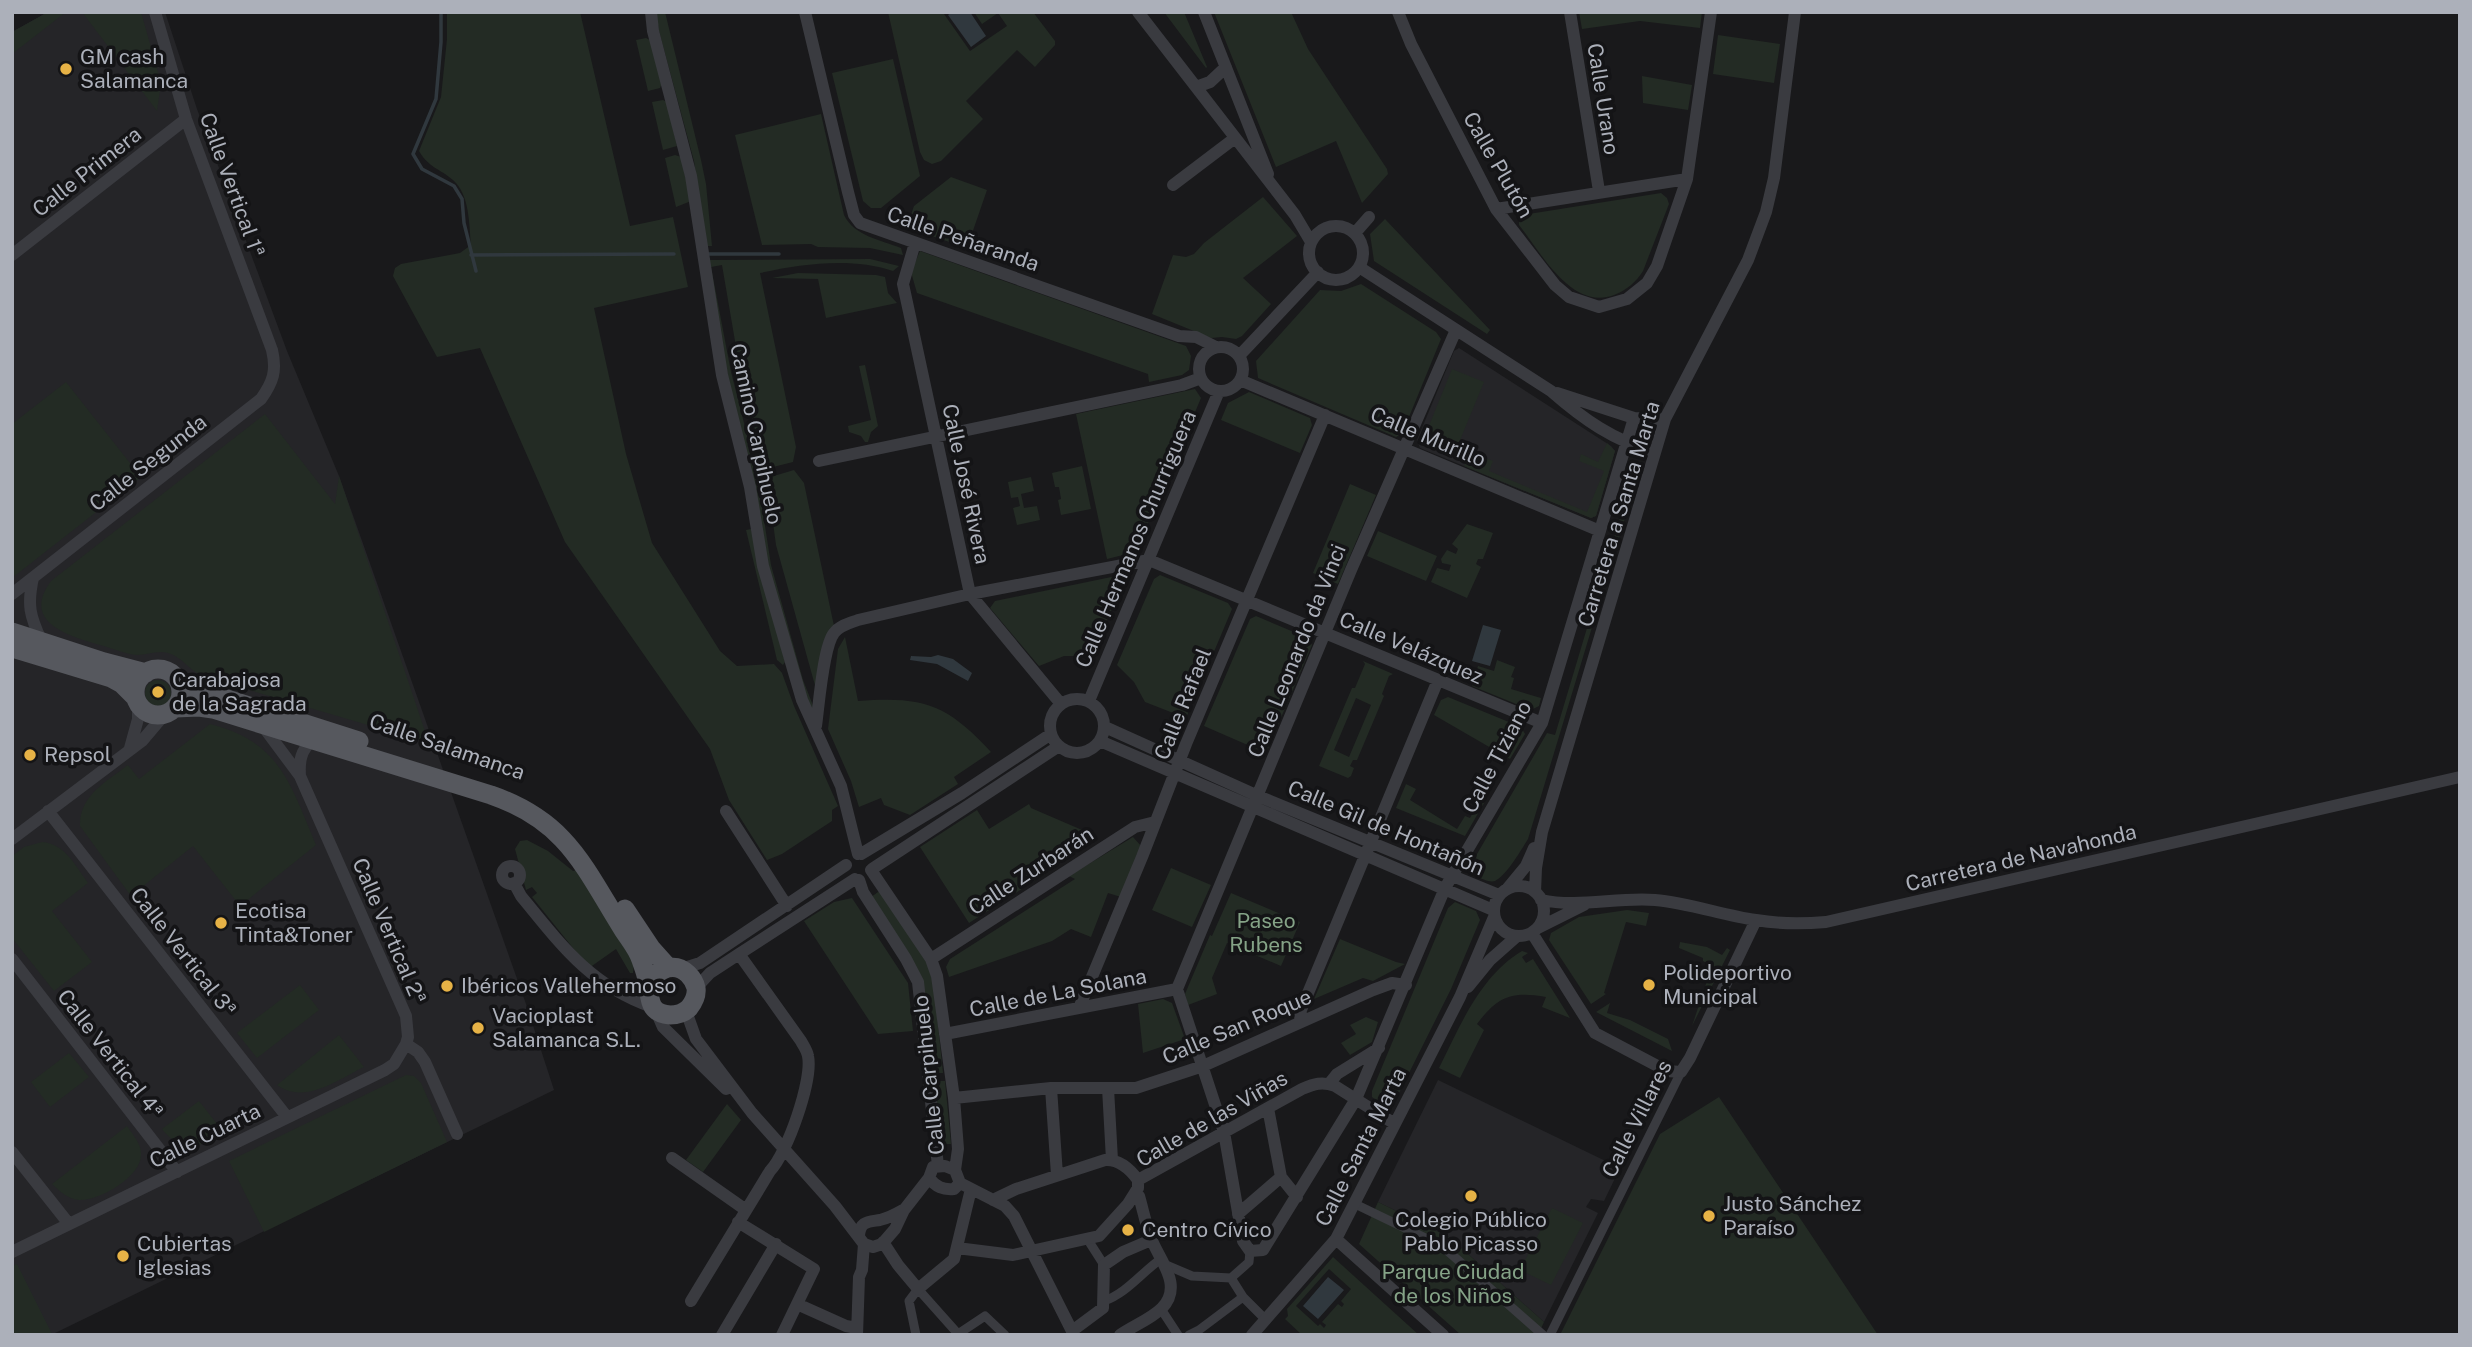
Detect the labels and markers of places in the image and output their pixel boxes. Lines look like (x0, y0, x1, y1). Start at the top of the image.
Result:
place label: GM cash Salamanca (80, 44, 188, 93)
marker: GM cash Salamanca (58, 61, 74, 77)
place label: Carabajosa de la Sagrada (172, 667, 307, 716)
marker: Carabajosa de la Sagrada (150, 684, 166, 700)
place label: Repsol (44, 742, 111, 767)
marker: Repsol (22, 747, 38, 763)
place label: Ecotisa Tinta&Toner (235, 898, 353, 947)
marker: Ecotisa Tinta&Toner (213, 915, 229, 931)
place label: Polideportivo Municipal (1663, 960, 1792, 1009)
place label: Ibéricos Vallehermoso (461, 973, 676, 998)
marker: Polideportivo Municipal (1641, 977, 1657, 993)
marker: Ibéricos Vallehermoso (439, 978, 455, 994)
place label: Vacioplast Salamanca S.L. (492, 1003, 641, 1052)
marker: Vacioplast Salamanca S.L. (470, 1020, 486, 1036)
marker: Colegio Público Pablo Picasso (1463, 1188, 1479, 1204)
place label: Justo Sánchez Paraíso (1723, 1191, 1861, 1240)
place label: Colegio Público Pablo Picasso (1395, 1207, 1547, 1256)
marker: Justo Sánchez Paraíso (1701, 1208, 1717, 1224)
place label: Centro Cívico (1142, 1217, 1272, 1242)
marker: Centro Cívico (1120, 1222, 1136, 1238)
place label: Cubiertas Iglesias (137, 1231, 232, 1280)
marker: Cubiertas Iglesias (115, 1248, 131, 1264)

